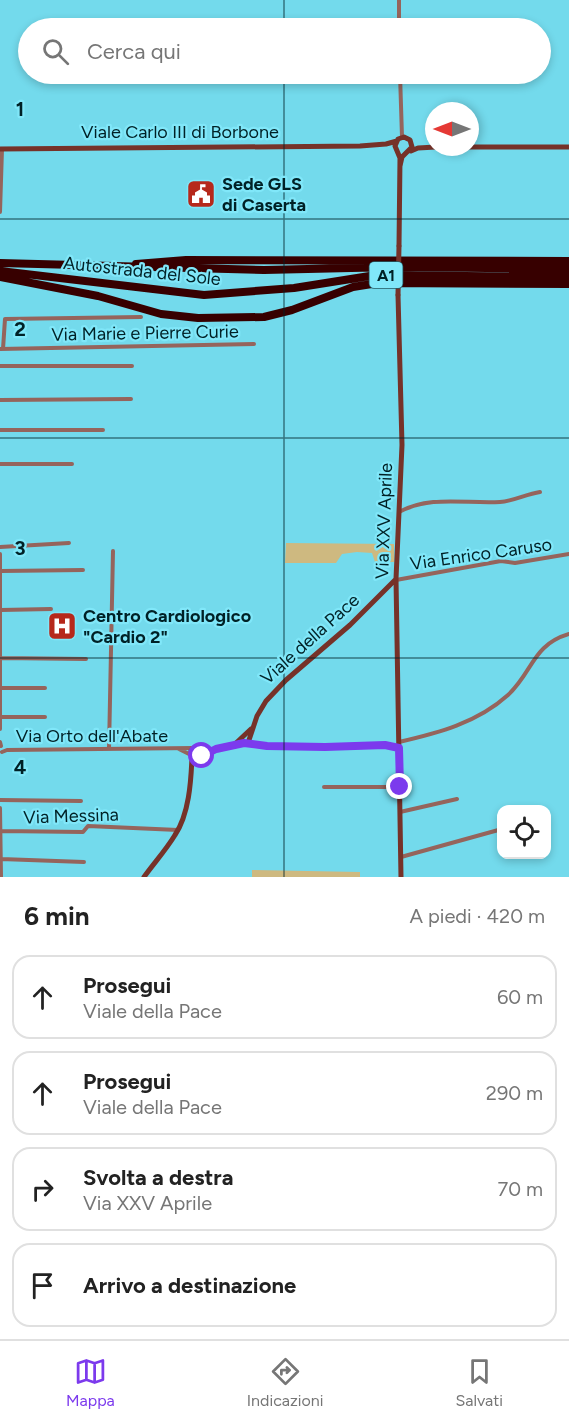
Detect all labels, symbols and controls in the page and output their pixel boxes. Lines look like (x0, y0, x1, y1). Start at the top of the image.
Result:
search box (18, 18, 551, 84)
icon: search (39, 35, 72, 68)
text: Cerca qui (87, 38, 181, 65)
text: 1 (16, 97, 24, 121)
north arrow (425, 102, 479, 156)
street label: Viale Carlo III di Borbone (81, 121, 279, 143)
place label: Sede GLS di Caserta (222, 173, 306, 216)
public building icon: Sede GLS di Caserta (185, 178, 217, 210)
street label: Autostrada del Sole (62, 252, 222, 290)
road number: A1 (370, 262, 402, 288)
text: 2 (14, 317, 26, 341)
street label: Via Marie e Pierre Curie (51, 320, 239, 346)
street label: Via XXV Aprile (371, 462, 397, 579)
street label: Via Enrico Caruso (409, 533, 553, 575)
text: 3 (14, 536, 26, 560)
street label: Viale della Pace (256, 589, 364, 689)
place label: Centro Cardiologico "Cardio 2" (83, 605, 251, 648)
hospital icon: Centro Cardiologico "Cardio 2" (46, 610, 78, 642)
street label: Via Orto dell'Abate (16, 725, 168, 747)
route start (188, 742, 214, 768)
text: 4 (14, 755, 27, 779)
route end (386, 773, 412, 799)
street label: Via Messina (23, 803, 119, 829)
map controls (497, 805, 551, 859)
button: locate (497, 805, 551, 859)
text: 6 min (24, 900, 90, 932)
text: A piedi · 420 m (409, 904, 545, 928)
text: Prosegui (83, 972, 171, 999)
icon: ahead (26, 981, 59, 1014)
text: 60 m (497, 985, 543, 1009)
text: Viale della Pace (83, 999, 222, 1023)
text: Prosegui (83, 1068, 171, 1095)
icon: ahead (26, 1077, 59, 1110)
text: 290 m (486, 1081, 543, 1105)
text: Viale della Pace (83, 1095, 222, 1119)
text: Svolta a destra (83, 1164, 233, 1191)
icon: right (26, 1173, 59, 1206)
text: 70 m (497, 1177, 543, 1201)
text: Via XXV Aprile (83, 1191, 212, 1215)
icon: arrive (26, 1269, 59, 1302)
text: Arrivo a destinazione (83, 1272, 296, 1299)
tab: Mappa (66, 1355, 115, 1410)
tab: Indicazioni (247, 1355, 323, 1410)
tab: Salvati (455, 1355, 503, 1410)

